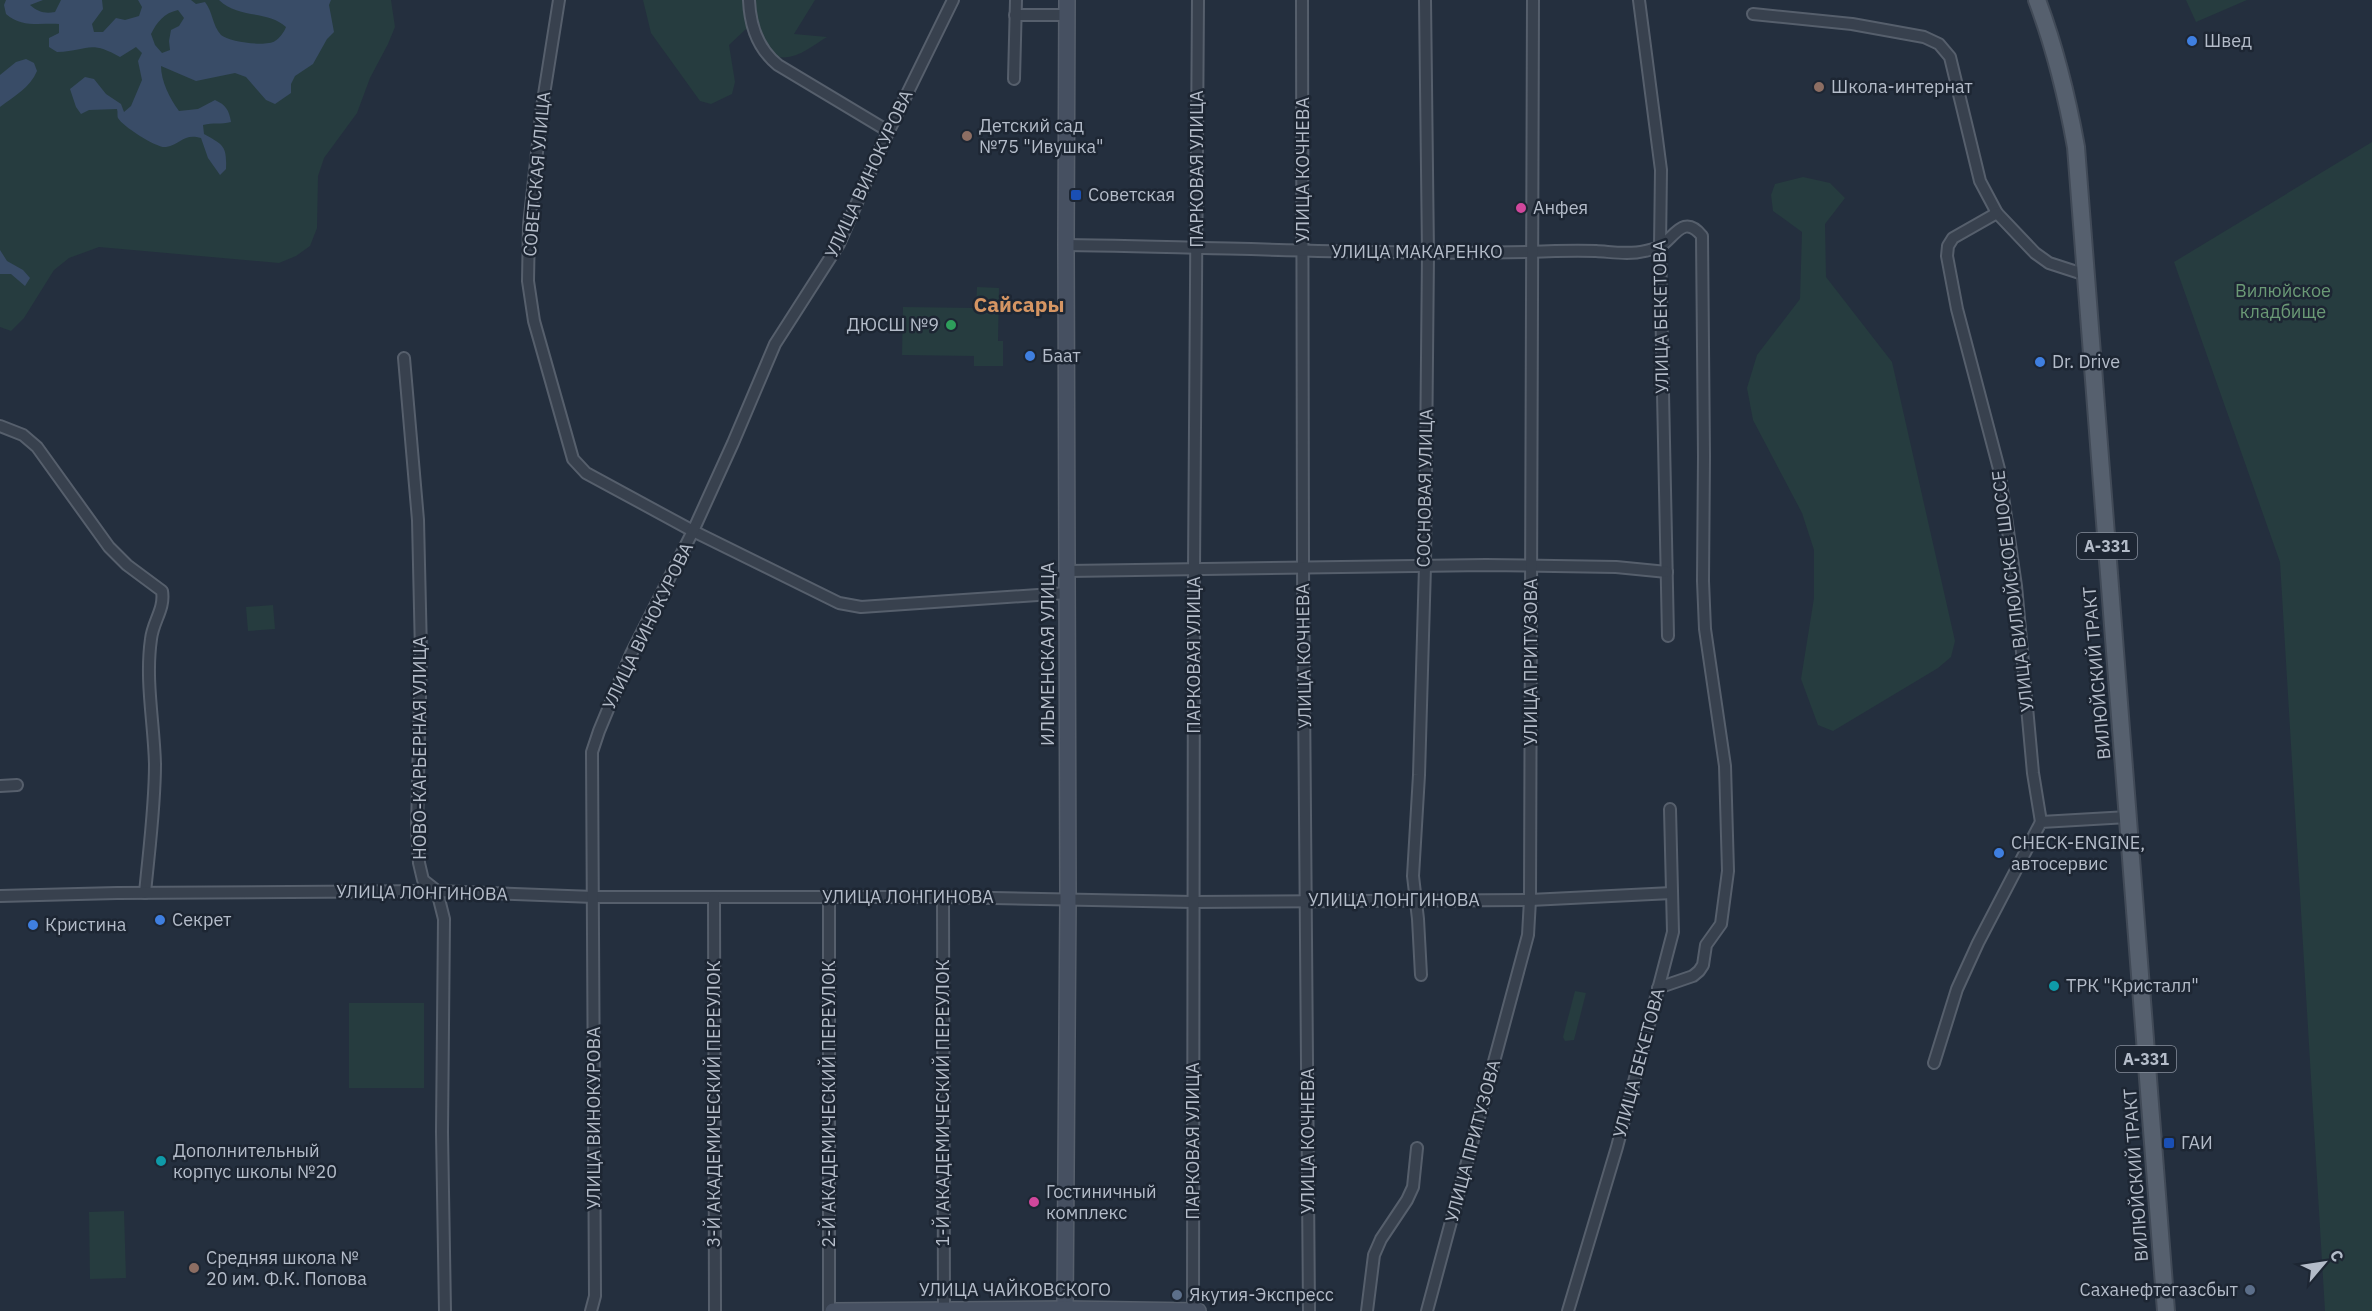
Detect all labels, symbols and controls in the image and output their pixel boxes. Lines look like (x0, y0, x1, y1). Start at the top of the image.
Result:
place label: Швед (2204, 29, 2252, 52)
marker: Швед (2185, 34, 2199, 48)
place label: Школа-интернат (1831, 75, 1973, 98)
marker: Школа-интернат (1812, 80, 1826, 94)
street label: УЛИЦА ВИНОКУРОВА (819, 86, 918, 262)
street label: СОВЕТСКАЯ УЛИЦА (518, 90, 555, 258)
street label: ПАРКОВАЯ УЛИЦА (1185, 90, 1208, 248)
street label: УЛИЦА КОЧНЕВА (1291, 97, 1314, 243)
place label: Детский сад №75 "Ивушка" (979, 114, 1103, 158)
marker: Детский сад №75 "Ивушка" (960, 129, 974, 143)
place label: Советская (1088, 183, 1175, 206)
marker: Советская (1069, 188, 1083, 202)
place label: Анфея (1533, 196, 1588, 219)
marker: Анфея (1514, 201, 1528, 215)
street label: УЛИЦА БЕКЕТОВА (1648, 239, 1673, 394)
street label: УЛИЦА МАКАРЕНКО (1331, 240, 1503, 263)
park label: Вилюйское кладбище (2235, 279, 2331, 323)
district label: Сайсары (973, 290, 1065, 318)
place label: ДЮСШ №9 (847, 313, 939, 336)
marker: ДЮСШ №9 (944, 318, 958, 332)
place label: Баат (1042, 344, 1081, 367)
marker: Баат (1023, 349, 1037, 363)
place label: Dr. Drive (2052, 350, 2120, 373)
marker: Dr. Drive (2033, 355, 2047, 369)
street label: СОСНОВАЯ УЛИЦА (1412, 408, 1437, 568)
street label: УЛИЦА ВИЛЮЙСКОЕ ШОССЕ (1986, 469, 2039, 713)
road number: А-331 (2077, 533, 2137, 559)
street label: УЛИЦА ВИНОКУРОВА (597, 538, 698, 713)
street label: ИЛЬМЕНСКАЯ УЛИЦА (1036, 561, 1059, 746)
street label: ПАРКОВАЯ УЛИЦА (1182, 576, 1205, 734)
street label: УЛИЦА ПРИТУЗОВА (1519, 578, 1542, 746)
street label: УЛИЦА КОЧНЕВА (1291, 582, 1316, 729)
street label: ВИЛЮЙСКИЙ ТРАКТ (2077, 585, 2116, 761)
street label: НОВО-КАРЬЕРНАЯ УЛИЦА (408, 636, 431, 860)
place label: CHECK-ENGINE, автосервис (2011, 831, 2145, 875)
marker: CHECK-ENGINE, автосервис (1992, 846, 2006, 860)
street label: УЛИЦА ЛОНГИНОВА (336, 880, 509, 906)
street label: УЛИЦА ЛОНГИНОВА (822, 885, 994, 908)
street label: УЛИЦА ЛОНГИНОВА (1308, 888, 1480, 911)
place label: Секрет (172, 908, 232, 931)
place label: Кристина (45, 913, 127, 936)
marker: Секрет (153, 913, 167, 927)
marker: Кристина (26, 918, 40, 932)
street label: 1-Й АКАДЕМИЧЕСКИЙ ПЕРЕУЛОК (931, 959, 954, 1247)
street label: 3-Й АКАДЕМИЧЕСКИЙ ПЕРЕУЛОК (702, 960, 725, 1248)
street label: 2-Й АКАДЕМИЧЕСКИЙ ПЕРЕУЛОК (817, 960, 840, 1248)
place label: ТРК "Кристалл" (2066, 974, 2199, 997)
marker: ТРК "Кристалл" (2047, 979, 2061, 993)
street label: УЛИЦА БЕКЕТОВА (1607, 985, 1670, 1140)
street label: УЛИЦА ВИНОКУРОВА (582, 1026, 605, 1210)
road number: А-331 (2116, 1046, 2176, 1072)
street label: УЛИЦА ПРИТУЗОВА (1440, 1057, 1505, 1225)
street label: ПАРКОВАЯ УЛИЦА (1181, 1062, 1204, 1220)
street label: УЛИЦА КОЧНЕВА (1296, 1068, 1319, 1214)
street label: ВИЛЮЙСКИЙ ТРАКТ (2118, 1088, 2153, 1263)
place label: ГАИ (2181, 1131, 2213, 1154)
marker: ГАИ (2162, 1136, 2176, 1150)
place label: Дополнительный корпус школы №20 (173, 1139, 337, 1183)
marker: Дополнительный корпус школы №20 (154, 1154, 168, 1168)
place label: Гостиничный комплекс (1046, 1180, 1157, 1224)
marker: Гостиничный комплекс (1027, 1195, 1041, 1209)
north arrow (2294, 1233, 2354, 1293)
place label: Средняя школа № 20 им. Ф.К. Попова (206, 1246, 367, 1290)
text: С (2326, 1246, 2348, 1265)
marker: Средняя школа № 20 им. Ф.К. Попова (187, 1261, 201, 1275)
street label: УЛИЦА ЧАЙКОВСКОГО (919, 1278, 1111, 1301)
place label: Саханефтегазсбыт (2080, 1278, 2238, 1301)
place label: Якутия-Экспресс (1189, 1283, 1334, 1306)
marker: Саханефтегазсбыт (2243, 1283, 2257, 1297)
marker: Якутия-Экспресс (1170, 1288, 1184, 1302)

